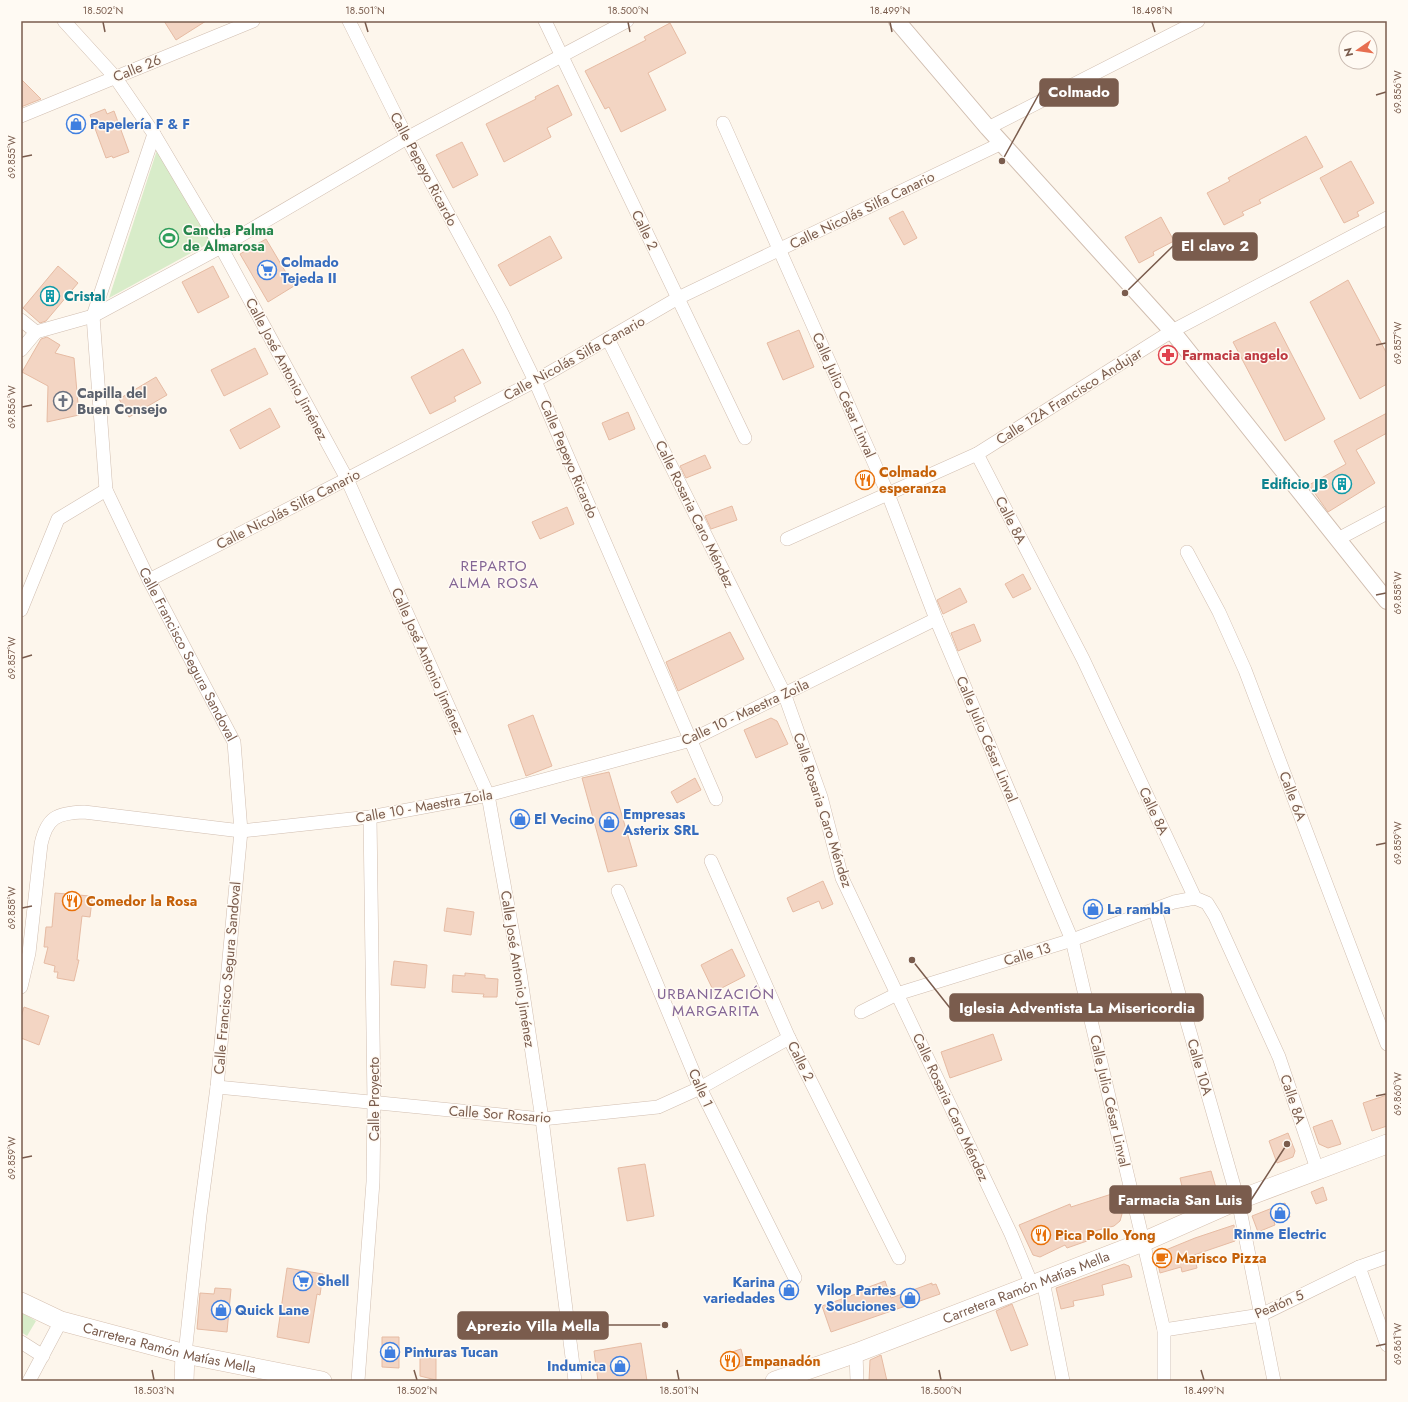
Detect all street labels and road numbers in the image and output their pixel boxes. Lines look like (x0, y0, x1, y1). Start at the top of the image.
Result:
street label: Calle 26 (110, 49, 164, 87)
street label: Calle Pepeyo Ricardo (385, 108, 463, 230)
street label: Calle Nicolás Silfa Canario (786, 166, 938, 254)
street label: Calle 2 (627, 207, 663, 253)
street label: Calle José Antonio Jiménez (241, 294, 333, 444)
street label: Calle Nicolás Silfa Canario (500, 311, 649, 405)
street label: Calle Julio César Linval (807, 329, 881, 461)
street label: Calle 12A Francisco Andujar (992, 343, 1146, 449)
street label: Calle Pepeyo Ricardo (535, 397, 603, 522)
street label: Calle Rosaria Caro Méndez (651, 437, 740, 591)
street label: Calle Nicolás Silfa Canario (213, 464, 364, 554)
street label: Calle 8A (991, 493, 1032, 548)
street label: Calle Francisco Segura Sandoval (134, 564, 242, 745)
street label: Calle José Antonio Jiménez (387, 584, 470, 738)
street label: Calle Julio César Linval (951, 673, 1023, 805)
street label: Calle 10 - Maestra Zoila (678, 674, 812, 750)
street label: Calle Rosaria Caro Méndez (789, 730, 858, 890)
street label: Calle 6A (1274, 768, 1312, 824)
street label: Calle 10 - Maestra Zoila (354, 784, 494, 828)
street label: Calle 8A (1134, 784, 1174, 839)
street label: Calle Francisco Segura Sandoval (209, 881, 245, 1075)
street label: Calle José Antonio Jiménez (496, 889, 540, 1049)
street label: Calle 13 (1001, 937, 1053, 971)
street label: Calle Rosaria Caro Méndez (908, 1030, 994, 1185)
street label: Calle Julio César Linval (1085, 1033, 1135, 1169)
street label: Calle 10A (1182, 1036, 1218, 1098)
street label: Calle 2 (783, 1038, 819, 1084)
street label: Calle Proyecto (364, 1056, 384, 1141)
street label: Calle 1 (684, 1065, 718, 1111)
street label: Calle 8A (1275, 1072, 1311, 1127)
street label: Calle Sor Rosario (448, 1100, 552, 1128)
street label: Carretera Ramón Matías Mella (940, 1246, 1112, 1329)
street label: Peatón 5 (1251, 1285, 1307, 1323)
street label: Carretera Ramón Matías Mella (81, 1317, 258, 1378)

